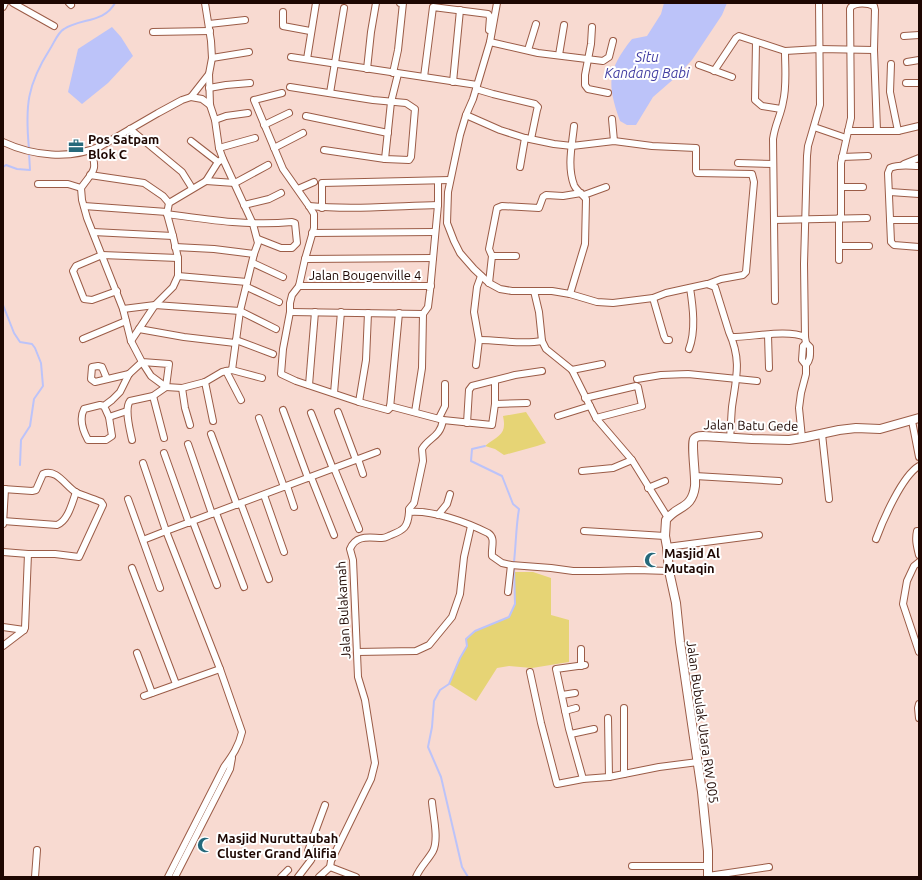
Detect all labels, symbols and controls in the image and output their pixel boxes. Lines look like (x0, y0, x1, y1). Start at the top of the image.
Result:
water label: Situ Kandang Babi (605, 49, 690, 81)
place label: Pos Satpam Blok C (88, 132, 159, 161)
office icon: Pos Satpam Blok C (67, 137, 85, 155)
street label: Jalan Bougenville 4 (309, 268, 421, 282)
street label: Jalan Batu Gede (704, 417, 798, 433)
place label: Masjid Al Mutaqin (664, 546, 720, 575)
mosque icon: Masjid Al Mutaqin (643, 551, 661, 569)
street label: Jalan Bulakamah (333, 561, 353, 659)
street label: Jalan Bubulak Utara RW 005 (685, 640, 721, 804)
place label: Masjid Nuruttaubah Cluster Grand Alifia (217, 831, 338, 860)
mosque icon: Masjid Nuruttaubah Cluster Grand Alifia (196, 836, 214, 854)

